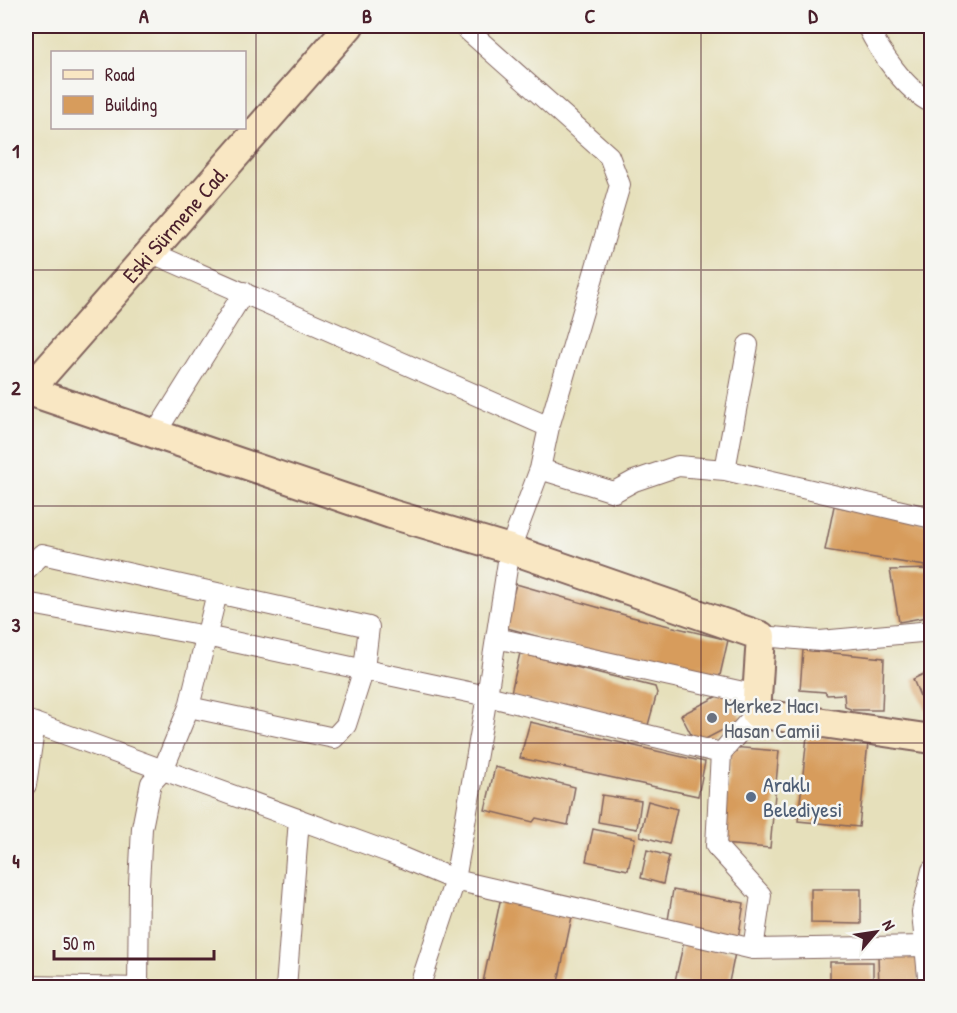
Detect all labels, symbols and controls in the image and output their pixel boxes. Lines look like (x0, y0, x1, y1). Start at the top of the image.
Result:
text: A (139, 2, 149, 29)
text: B (362, 2, 372, 29)
text: C (585, 2, 596, 29)
text: D (808, 2, 818, 29)
legend (51, 51, 246, 129)
text: Road (105, 62, 135, 87)
text: Building (105, 92, 157, 117)
text: 1 (12, 137, 20, 164)
street label: Eski Sürmene Cad. (116, 159, 235, 289)
text: 2 (11, 374, 21, 401)
text: 3 (12, 611, 21, 638)
place label: Merkez Hacı Hasan Camii (724, 690, 821, 745)
marker: Merkez Hacı Hasan Camii (705, 711, 719, 725)
place label: Araklı Belediyesi (763, 769, 843, 824)
marker: Araklı Belediyesi (744, 790, 758, 804)
text: 4 (12, 847, 20, 874)
north arrow (846, 902, 906, 962)
text: N (877, 916, 901, 934)
scale bar (54, 923, 214, 961)
text: 50 m (63, 931, 95, 956)

